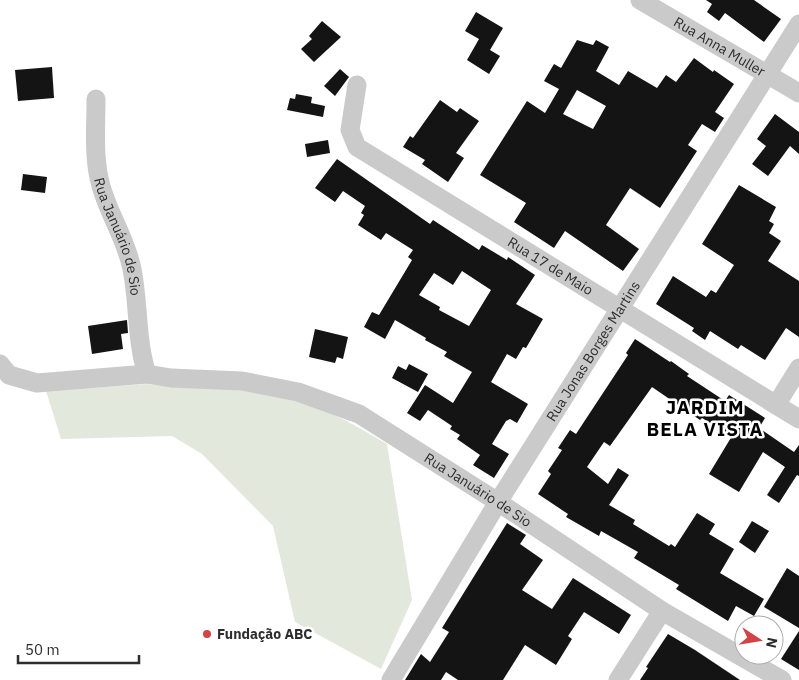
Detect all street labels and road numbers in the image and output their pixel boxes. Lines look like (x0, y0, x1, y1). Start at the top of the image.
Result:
street label: Rua Anna Muller (670, 13, 768, 80)
street label: Rua Januário de Sio (90, 176, 145, 297)
street label: Rua 17 de Maio (504, 233, 597, 299)
street label: Rua Jonas Borges Martins (542, 277, 644, 425)
street label: Rua Januário de Sio (421, 449, 535, 531)

